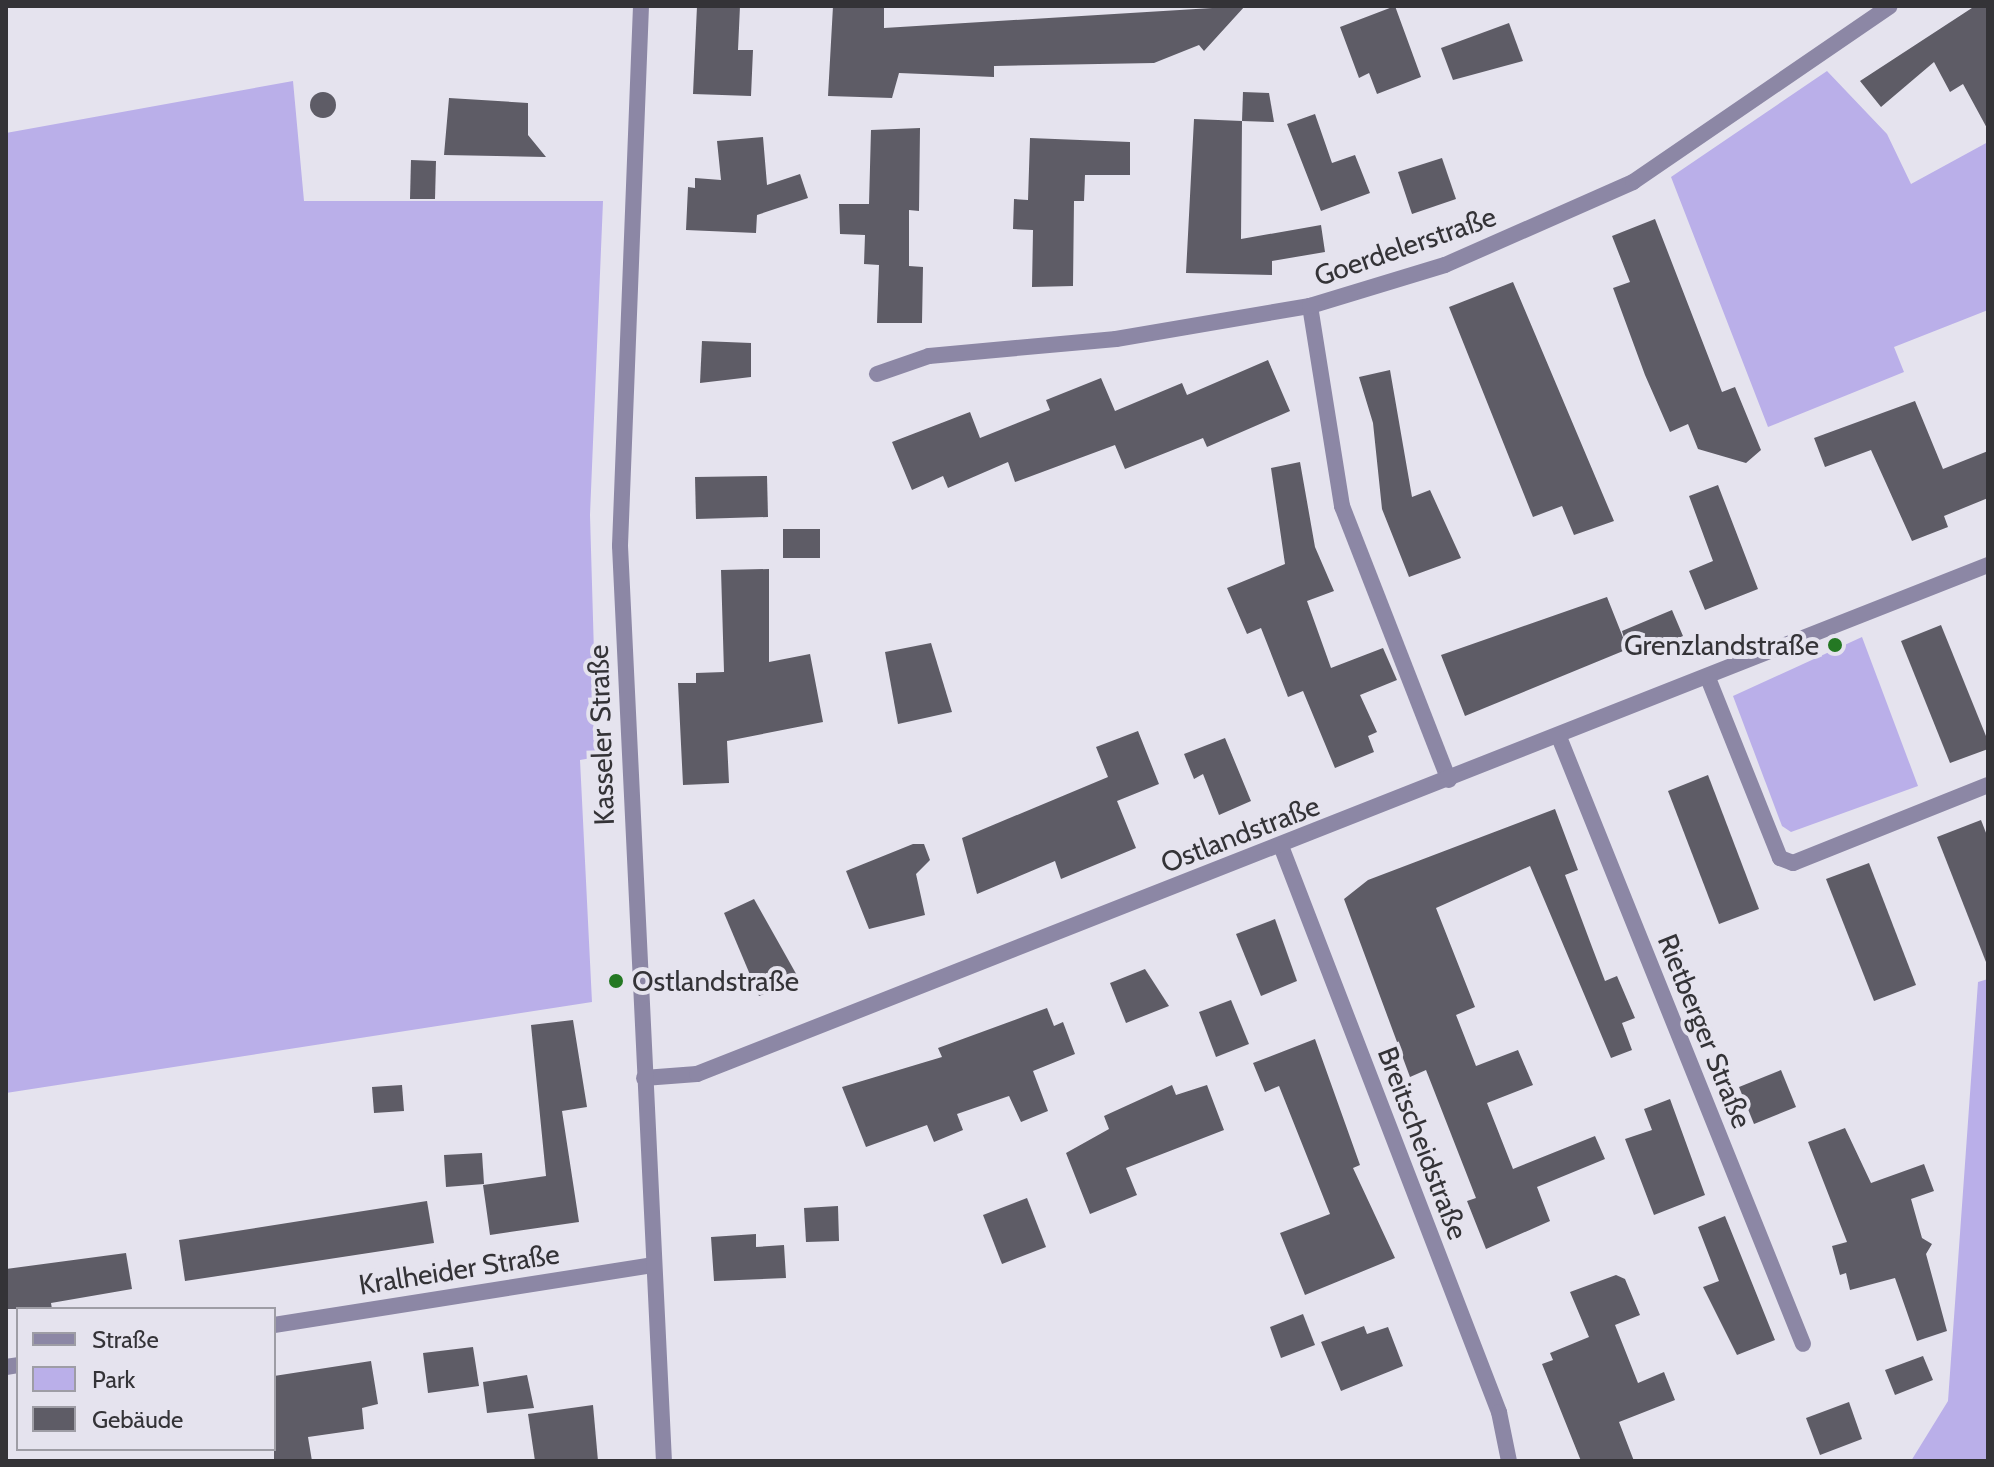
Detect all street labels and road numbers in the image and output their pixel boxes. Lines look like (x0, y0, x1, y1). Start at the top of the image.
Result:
street label: Goerdelerstraße (1310, 199, 1500, 293)
street label: Kasseler Straße (581, 644, 621, 826)
street label: Ostlandstraße (1156, 788, 1324, 880)
street label: Rietberger Straße (1651, 929, 1759, 1133)
street label: Breitscheidstraße (1371, 1042, 1475, 1244)
street label: Kralheider Straße (356, 1237, 562, 1301)

